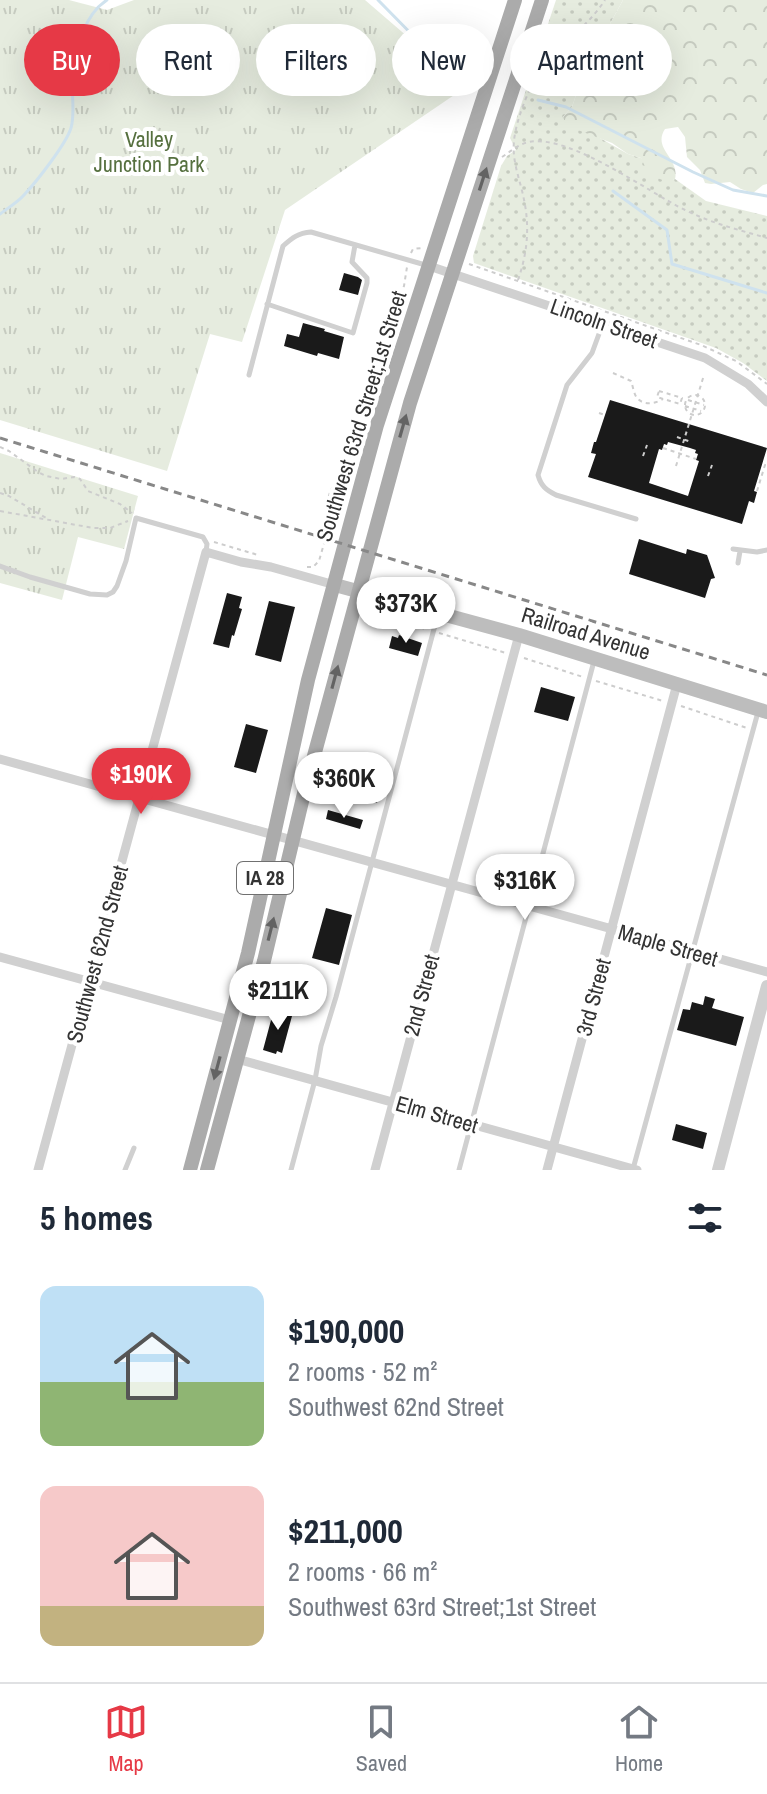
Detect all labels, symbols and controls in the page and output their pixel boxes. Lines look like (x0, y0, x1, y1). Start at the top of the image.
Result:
chip: Buy (24, 24, 120, 96)
chip: Rent (136, 24, 240, 96)
chip: Filters (256, 24, 376, 96)
chip: New (392, 24, 494, 96)
chip: Apartment (510, 24, 672, 96)
park label: Valley Junction Park (94, 124, 205, 179)
one-way arrow (478, 166, 490, 190)
street label: Southwest 63rd Street;1st Street (309, 287, 413, 545)
street label: Lincoln Street (546, 291, 662, 355)
one-way arrow (398, 414, 410, 439)
pin: $373K (350, 577, 462, 645)
text: $373K (375, 585, 437, 620)
street label: Railroad Avenue (518, 599, 654, 667)
one-way arrow (329, 664, 341, 689)
pin: $190K (85, 748, 197, 816)
pin: $360K (288, 752, 400, 820)
text: $190K (110, 756, 172, 791)
text: $360K (313, 760, 375, 795)
pin: $316K (469, 854, 581, 922)
street label: Southwest 62nd Street (59, 862, 135, 1046)
road number: IA 28 (237, 862, 293, 894)
text: $316K (494, 862, 556, 897)
one-way arrow (266, 916, 278, 941)
street label: Maple Street (615, 916, 721, 974)
street label: 2nd Street (396, 951, 446, 1039)
street label: 3rd Street (568, 955, 618, 1039)
pin: $211K (222, 964, 334, 1032)
text: $211K (247, 972, 309, 1007)
one-way arrow (210, 1057, 223, 1081)
street label: Elm Street (392, 1088, 482, 1140)
text: 5 homes (40, 1195, 153, 1241)
icon: filters (683, 1196, 727, 1240)
text: $190,000 (288, 1308, 404, 1354)
icon: home (104, 1318, 200, 1414)
text: 2 rooms · 52 m² (288, 1354, 437, 1389)
text: Southwest 62nd Street (288, 1389, 504, 1424)
text: $211,000 (288, 1508, 403, 1554)
icon: home (104, 1518, 200, 1614)
text: 2 rooms · 66 m² (288, 1554, 437, 1589)
text: Southwest 63rd Street;1st Street (288, 1589, 596, 1624)
tab: Map (104, 1700, 148, 1778)
tab: Saved (356, 1700, 407, 1778)
tab: Home (615, 1700, 663, 1778)

